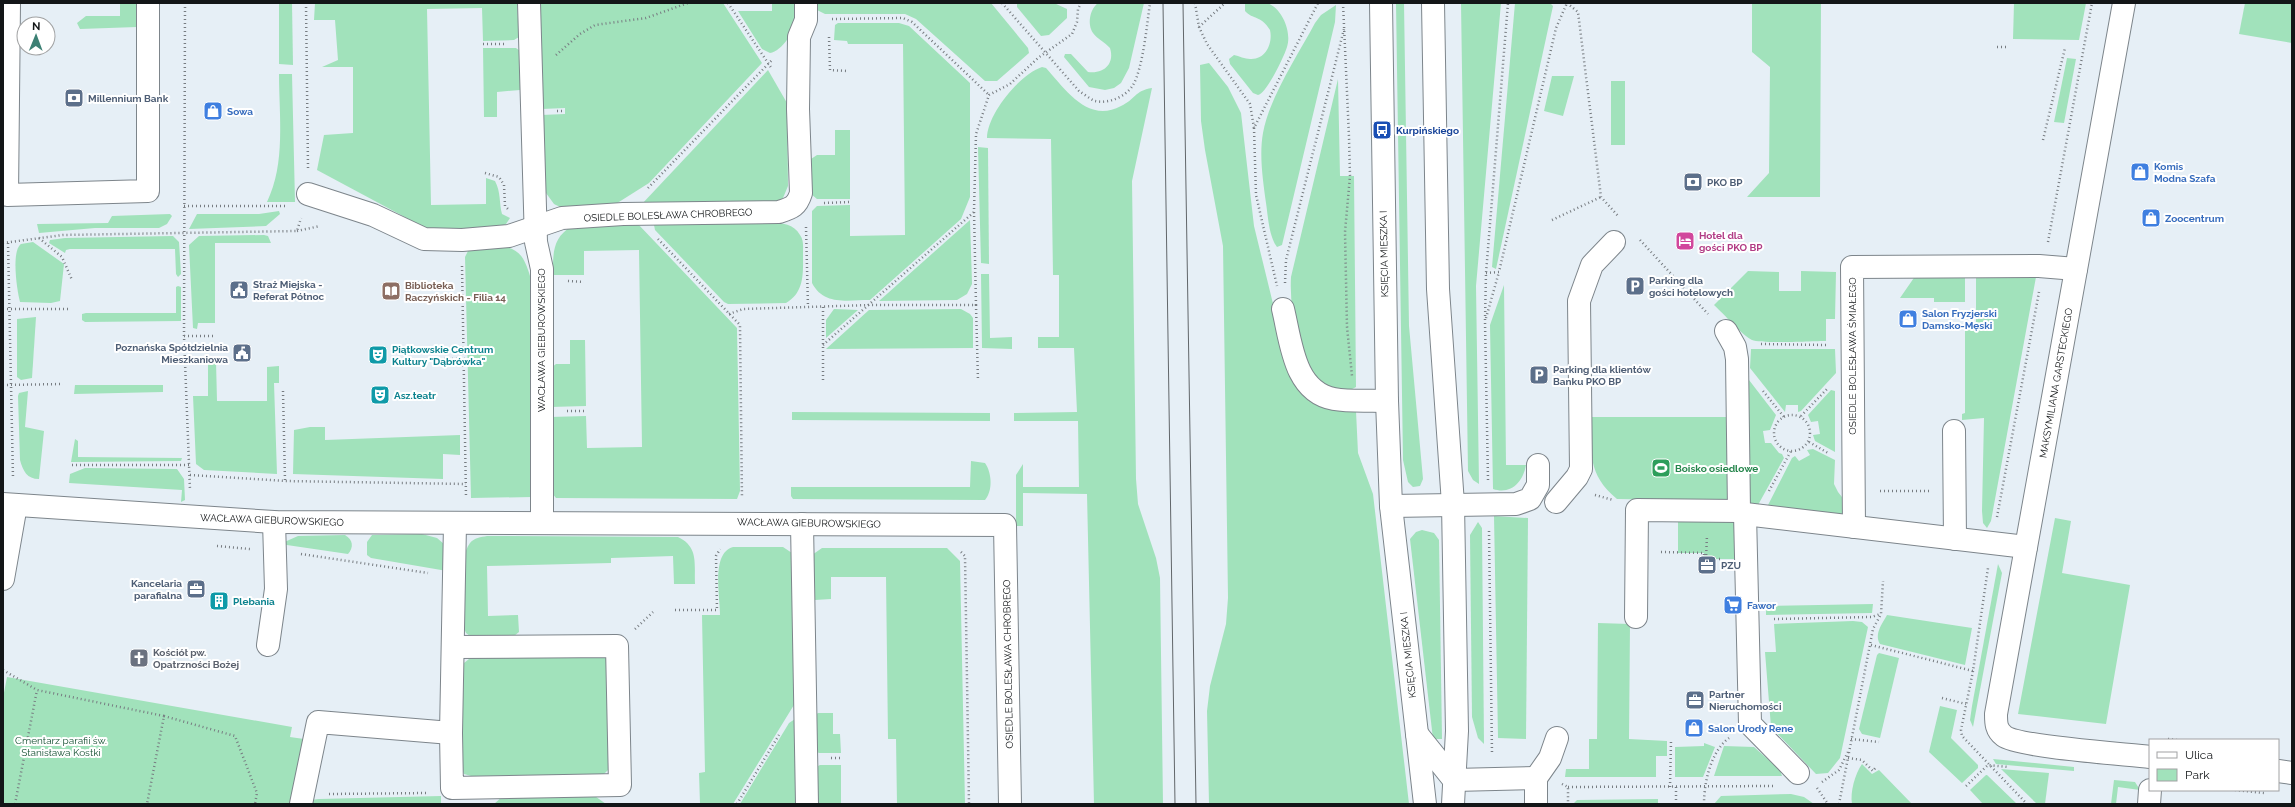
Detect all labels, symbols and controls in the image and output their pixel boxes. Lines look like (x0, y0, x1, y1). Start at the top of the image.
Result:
north arrow (16, 16, 56, 56)
text: N (32, 20, 40, 33)
bank icon: Millennium Bank (63, 87, 85, 109)
place label: Millennium Bank (88, 93, 169, 104)
shop icon: Sowa (202, 100, 224, 122)
place label: Sowa (227, 106, 253, 117)
bus stop icon: Kurpińskiego (1371, 119, 1393, 141)
place label: Kurpińskiego (1396, 125, 1459, 136)
shop icon: Komis Modna Szafa (2129, 161, 2151, 183)
place label: Komis Modna Szafa (2154, 161, 2216, 184)
bank icon: PKO BP (1682, 171, 1704, 193)
place label: PKO BP (1707, 177, 1743, 188)
street label: OSIEDLE BOLESŁAWA CHROBREGO (583, 207, 753, 223)
shop icon: Zoocentrum (2140, 207, 2162, 229)
street label: KSIĘCIA MIESZKA I (1378, 210, 1390, 298)
place label: Zoocentrum (2165, 213, 2224, 224)
hotel icon: Hotel dla gości PKO BP (1674, 230, 1696, 252)
place label: Hotel dla gości PKO BP (1699, 230, 1763, 253)
street label: WACŁAWA GIEBUROWSKIEGO (536, 268, 547, 412)
parking icon: Parking dla gości hotelowych (1624, 275, 1646, 297)
place label: Parking dla gości hotelowych (1649, 275, 1733, 298)
street label: OSIEDLE BOLESŁAWA ŚMIAŁEGO (1847, 277, 1858, 435)
public building icon: Straż Miejska - Referat Północ (228, 279, 250, 301)
place label: Straż Miejska - Referat Północ (253, 279, 325, 302)
library icon: Biblioteka Raczyńskich - Filia 14 (380, 280, 402, 302)
place label: Biblioteka Raczyńskich - Filia 14 (405, 280, 506, 303)
street label: MAKSYMILIANA GARSTECKIEGO (2037, 307, 2075, 459)
shop icon: Salon Fryzjerski Damsko-Męski (1897, 308, 1919, 330)
place label: Salon Fryzjerski Damsko-Męski (1922, 308, 1997, 331)
place label: Poznańska Spółdzielnia Mieszkaniowa (115, 342, 228, 365)
public building icon: Poznańska Spółdzielnia Mieszkaniowa (231, 342, 253, 364)
theatre icon: Piątkowskie Centrum Kultury "Dąbrówka" (367, 344, 389, 366)
place label: Piątkowskie Centrum Kultury "Dąbrówka" (392, 344, 493, 367)
parking icon: Parking dla klientów Banku PKO BP (1528, 364, 1550, 386)
place label: Parking dla klientów Banku PKO BP (1553, 364, 1651, 387)
theatre icon: Asz.teatr (369, 384, 391, 406)
place label: Asz.teatr (394, 390, 436, 401)
sports icon: Boisko osiedlowe (1650, 457, 1672, 479)
place label: Boisko osiedlowe (1675, 463, 1758, 474)
street label: WACŁAWA GIEBUROWSKIEGO (200, 512, 345, 528)
street label: WACŁAWA GIEBUROWSKIEGO (737, 516, 881, 530)
office icon: PZU (1696, 554, 1718, 576)
place label: PZU (1721, 560, 1741, 571)
place label: Kancelaria parafialna (131, 578, 182, 601)
office icon: Kancelaria parafialna (185, 578, 207, 600)
street label: OSIEDLE BOLESŁAWA CHROBREGO (1001, 579, 1015, 749)
building icon: Plebania (208, 590, 230, 612)
supermarket icon: Fawor (1722, 594, 1744, 616)
place label: Plebania (233, 596, 275, 607)
place label: Fawor (1747, 600, 1776, 611)
street label: KSIĘCIA MIESZKA I (1398, 611, 1418, 699)
church icon: Kościół pw. Opatrzności Bożej (128, 647, 150, 669)
place label: Kościół pw. Opatrzności Bożej (153, 647, 239, 670)
office icon: Partner Nieruchomości (1684, 689, 1706, 711)
place label: Partner Nieruchomości (1709, 689, 1781, 712)
shop icon: Salon Urody Rene (1683, 717, 1705, 739)
place label: Salon Urody Rene (1708, 723, 1793, 734)
park label: Cmentarz parafii św. Stanisława Kostki (15, 735, 107, 758)
legend (2149, 739, 2279, 791)
text: Ulica (2185, 748, 2213, 762)
text: Park (2185, 768, 2210, 782)

